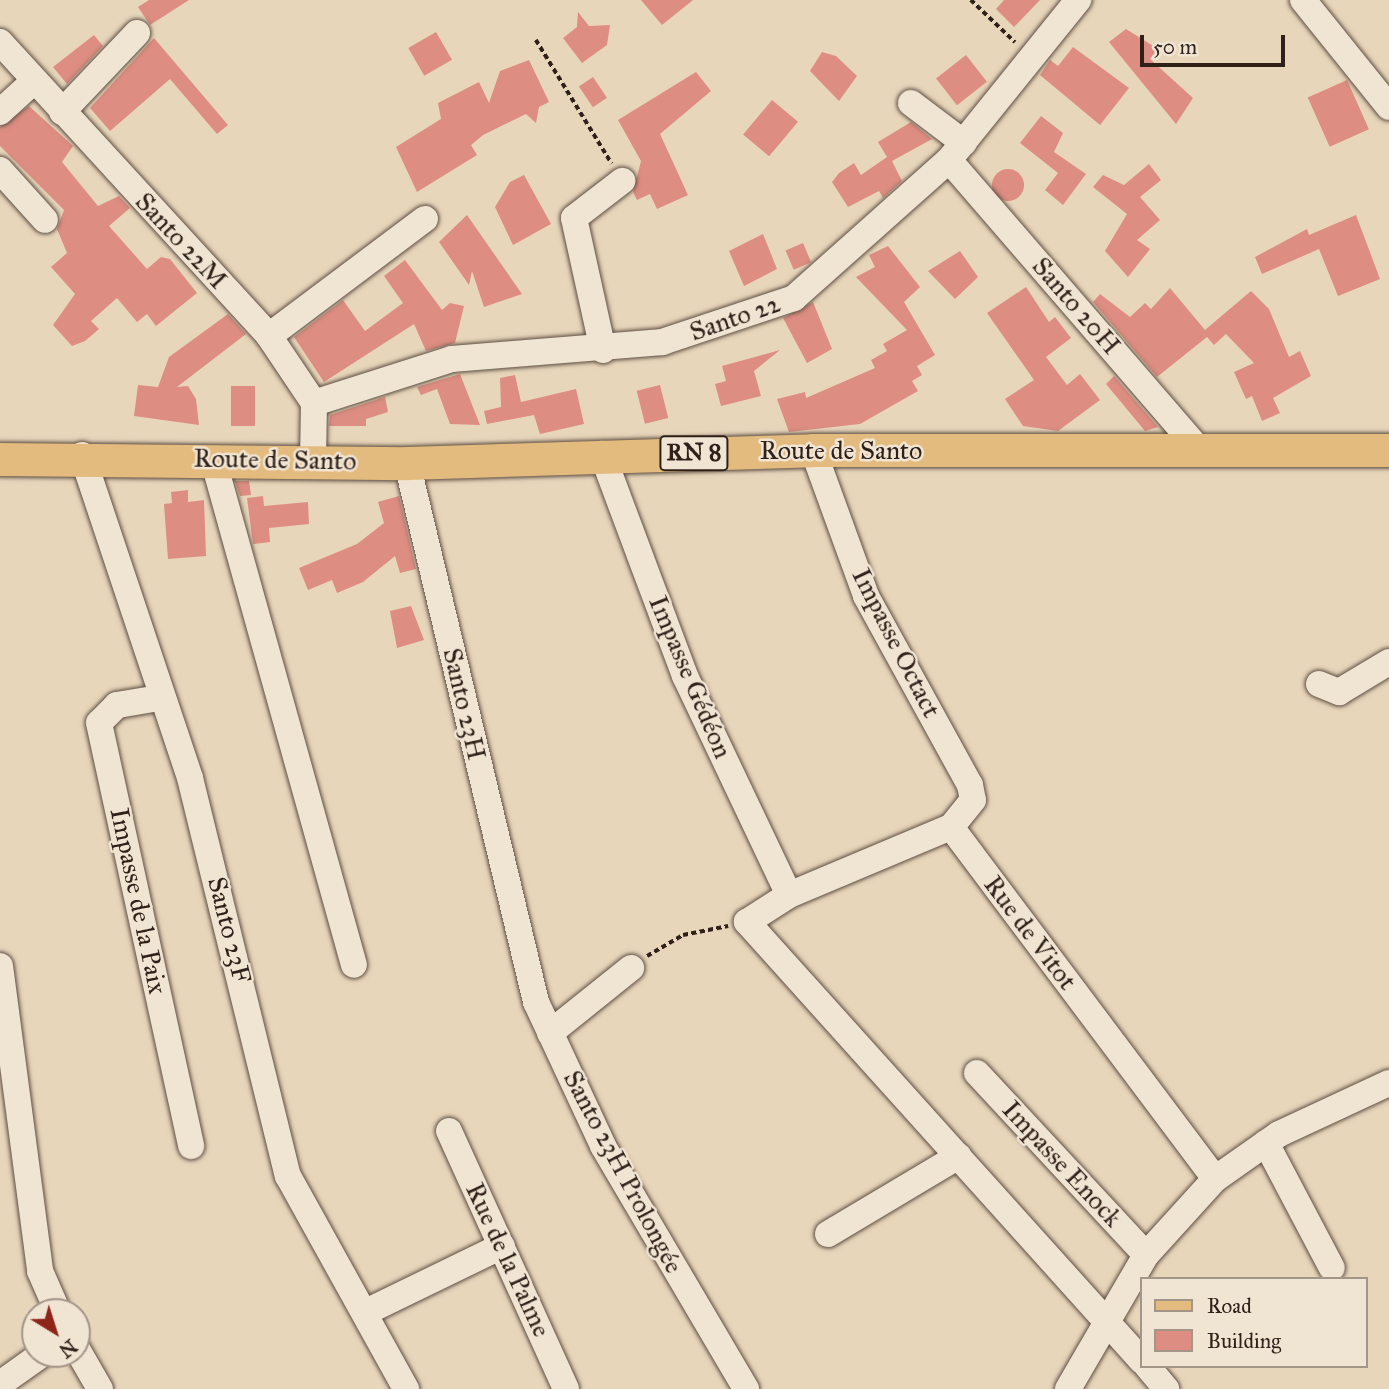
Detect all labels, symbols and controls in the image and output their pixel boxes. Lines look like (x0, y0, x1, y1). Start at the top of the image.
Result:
scale bar (1144, 21, 1289, 65)
text: 50 m (1153, 34, 1197, 60)
street label: Santo 22M (129, 186, 233, 296)
street label: Santo 20H (1025, 251, 1127, 361)
street label: Santo 22 (686, 288, 784, 348)
road number: RN 8 (659, 432, 729, 474)
street label: Route de Santo (760, 435, 922, 467)
street label: Route de Santo (193, 443, 357, 477)
street label: Impasse Octact (845, 563, 947, 723)
street label: Impasse Gédéon (642, 591, 738, 763)
street label: Santo 23H (436, 645, 492, 763)
street label: Impasse de la Paix (103, 805, 173, 997)
street label: Rue de Vitot (977, 870, 1083, 996)
street label: Santo 23F (201, 874, 257, 986)
street label: Santo 23H Prolongée (556, 1065, 690, 1279)
street label: Impasse Enock (996, 1094, 1128, 1234)
street label: Rue de la Palme (459, 1178, 557, 1342)
legend (1140, 1277, 1368, 1368)
text: Road (1207, 1293, 1252, 1319)
north arrow (21, 1298, 91, 1368)
text: Building (1207, 1328, 1281, 1354)
text: N (55, 1334, 81, 1362)

